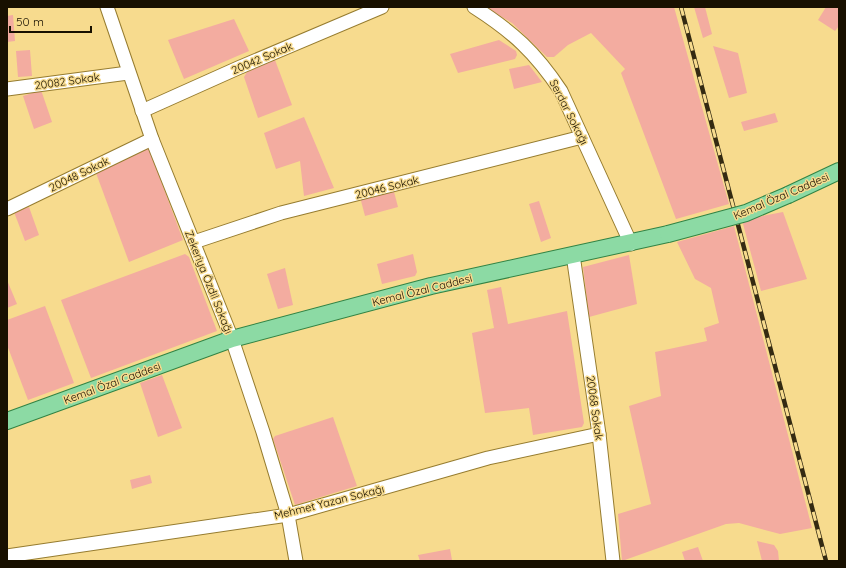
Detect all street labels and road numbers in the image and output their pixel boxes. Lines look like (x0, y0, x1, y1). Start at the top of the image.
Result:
street label: 20042 Sokak (229, 39, 295, 77)
street label: 20082 Sokak (34, 69, 100, 92)
street label: Serdar Sokağı (547, 77, 591, 147)
street label: 20048 Sokak (47, 153, 111, 195)
street label: Kemal Özal Caddesi (731, 170, 831, 222)
street label: 20046 Sokak (354, 172, 420, 202)
street label: Zekeriya Özdil Sokağı (182, 228, 236, 336)
street label: Kemal Özal Caddesi (371, 271, 473, 309)
street label: Kemal Özal Caddesi (61, 359, 163, 407)
street label: 20068 Sokak (584, 375, 606, 441)
street label: Mehmet Yazan Sokağı (273, 482, 385, 522)

